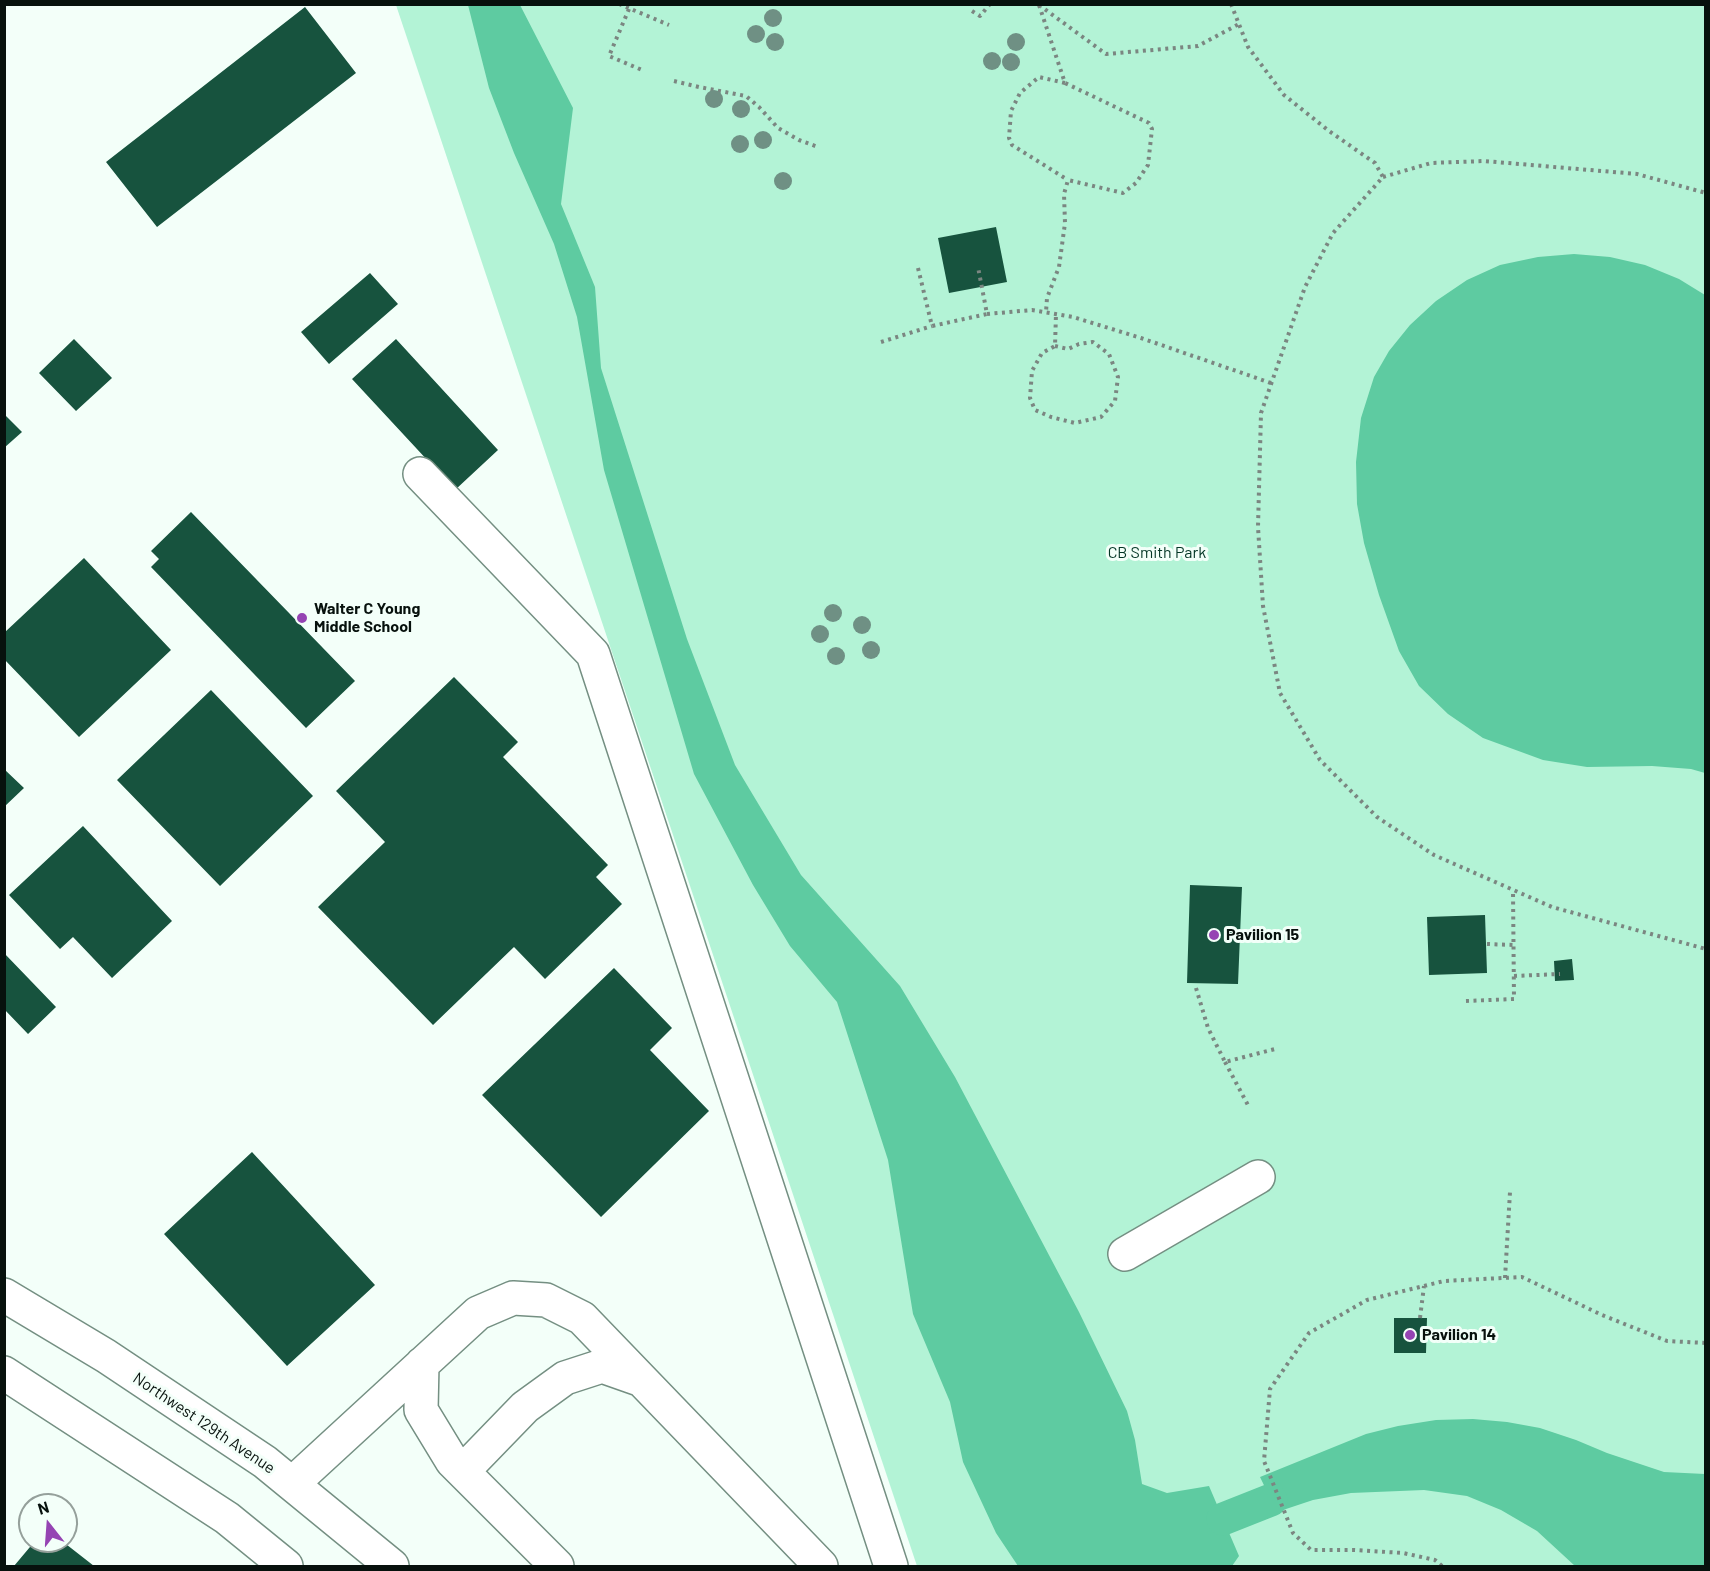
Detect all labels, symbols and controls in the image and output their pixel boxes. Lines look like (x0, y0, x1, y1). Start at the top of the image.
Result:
park label: CB Smith Park (1108, 543, 1206, 563)
place label: Walter C Young Middle School (314, 599, 420, 637)
marker: Walter C Young Middle School (295, 611, 309, 625)
place label: Pavilion 15 (1226, 925, 1299, 945)
marker: Pavilion 15 (1207, 928, 1221, 942)
place label: Pavilion 14 (1422, 1325, 1496, 1345)
marker: Pavilion 14 (1403, 1328, 1417, 1342)
street label: Northwest 129th Avenue (129, 1368, 279, 1478)
north arrow (18, 1493, 78, 1553)
text: N (35, 1497, 51, 1518)

